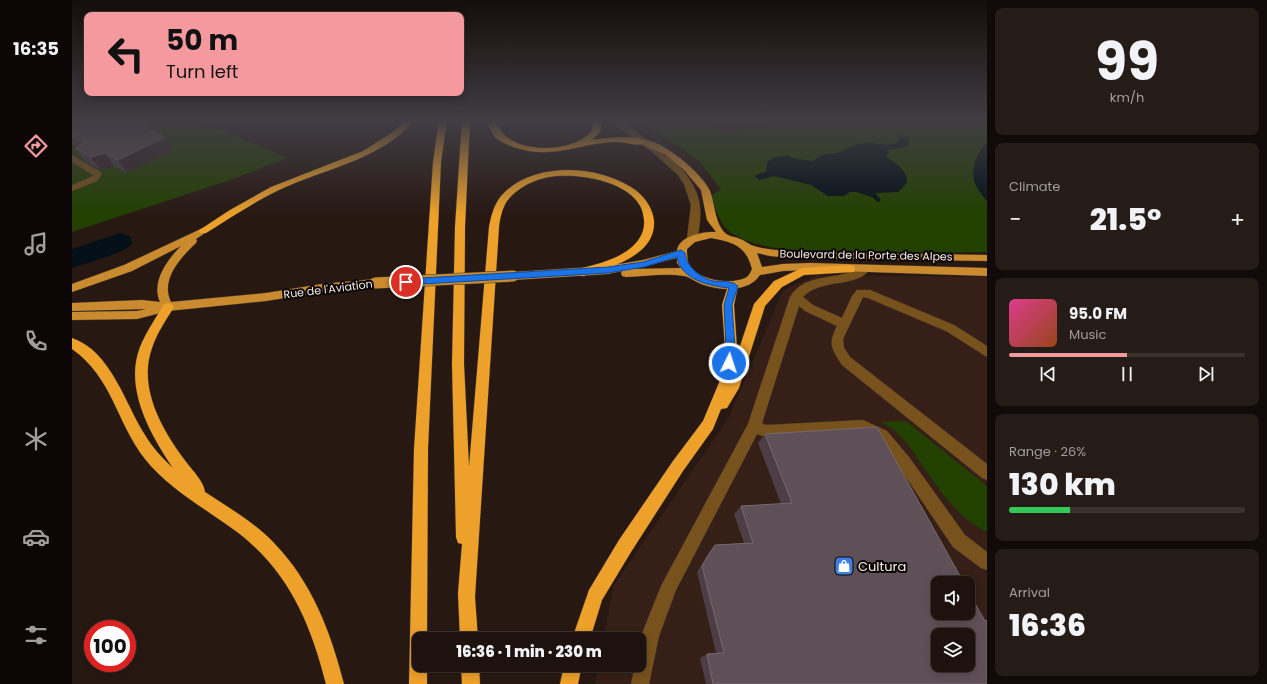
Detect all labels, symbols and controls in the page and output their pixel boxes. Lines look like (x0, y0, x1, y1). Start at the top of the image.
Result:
text: 50 m (166, 21, 238, 60)
text: 99 (1095, 25, 1159, 98)
icon: left (100, 28, 152, 80)
text: 16:35 (13, 36, 59, 61)
text: Turn left (166, 59, 238, 84)
text: km/h (1110, 88, 1144, 107)
icon: directions (22, 132, 50, 160)
text: Climate (1009, 177, 1060, 196)
text: 21.5° (1090, 198, 1161, 241)
text: − (1009, 204, 1021, 235)
text: + (1230, 204, 1245, 235)
icon: music (22, 230, 50, 258)
street label: Boulevard de la Porte des Alpes (779, 245, 953, 265)
pin (389, 265, 423, 299)
icon: arrive (395, 271, 417, 293)
street label: Rue de l'Aviation (283, 276, 373, 302)
text: 95.0 FM (1069, 303, 1127, 324)
text: Music (1069, 325, 1106, 344)
icon: phone (22, 327, 50, 355)
position arrow (708, 342, 750, 384)
icon: previous (1037, 363, 1059, 385)
icon: pause (1116, 363, 1138, 385)
icon: next (1195, 363, 1217, 385)
icon: climate (22, 425, 50, 453)
text: Range · 26% (1009, 442, 1086, 461)
text: 130 km (1009, 463, 1116, 506)
icon: car (22, 523, 50, 551)
shop icon: Cultura (833, 555, 855, 577)
place label: Cultura (858, 557, 906, 576)
map controls (931, 576, 975, 672)
button: sound (931, 576, 975, 620)
text: Arrival (1009, 583, 1050, 602)
text: 16:36 (1009, 604, 1086, 647)
speed limit sign: 100 (84, 620, 136, 672)
icon: filters (22, 621, 50, 649)
button: layers (931, 628, 975, 672)
text: 16:36 · 1 min · 230 m (456, 641, 602, 662)

